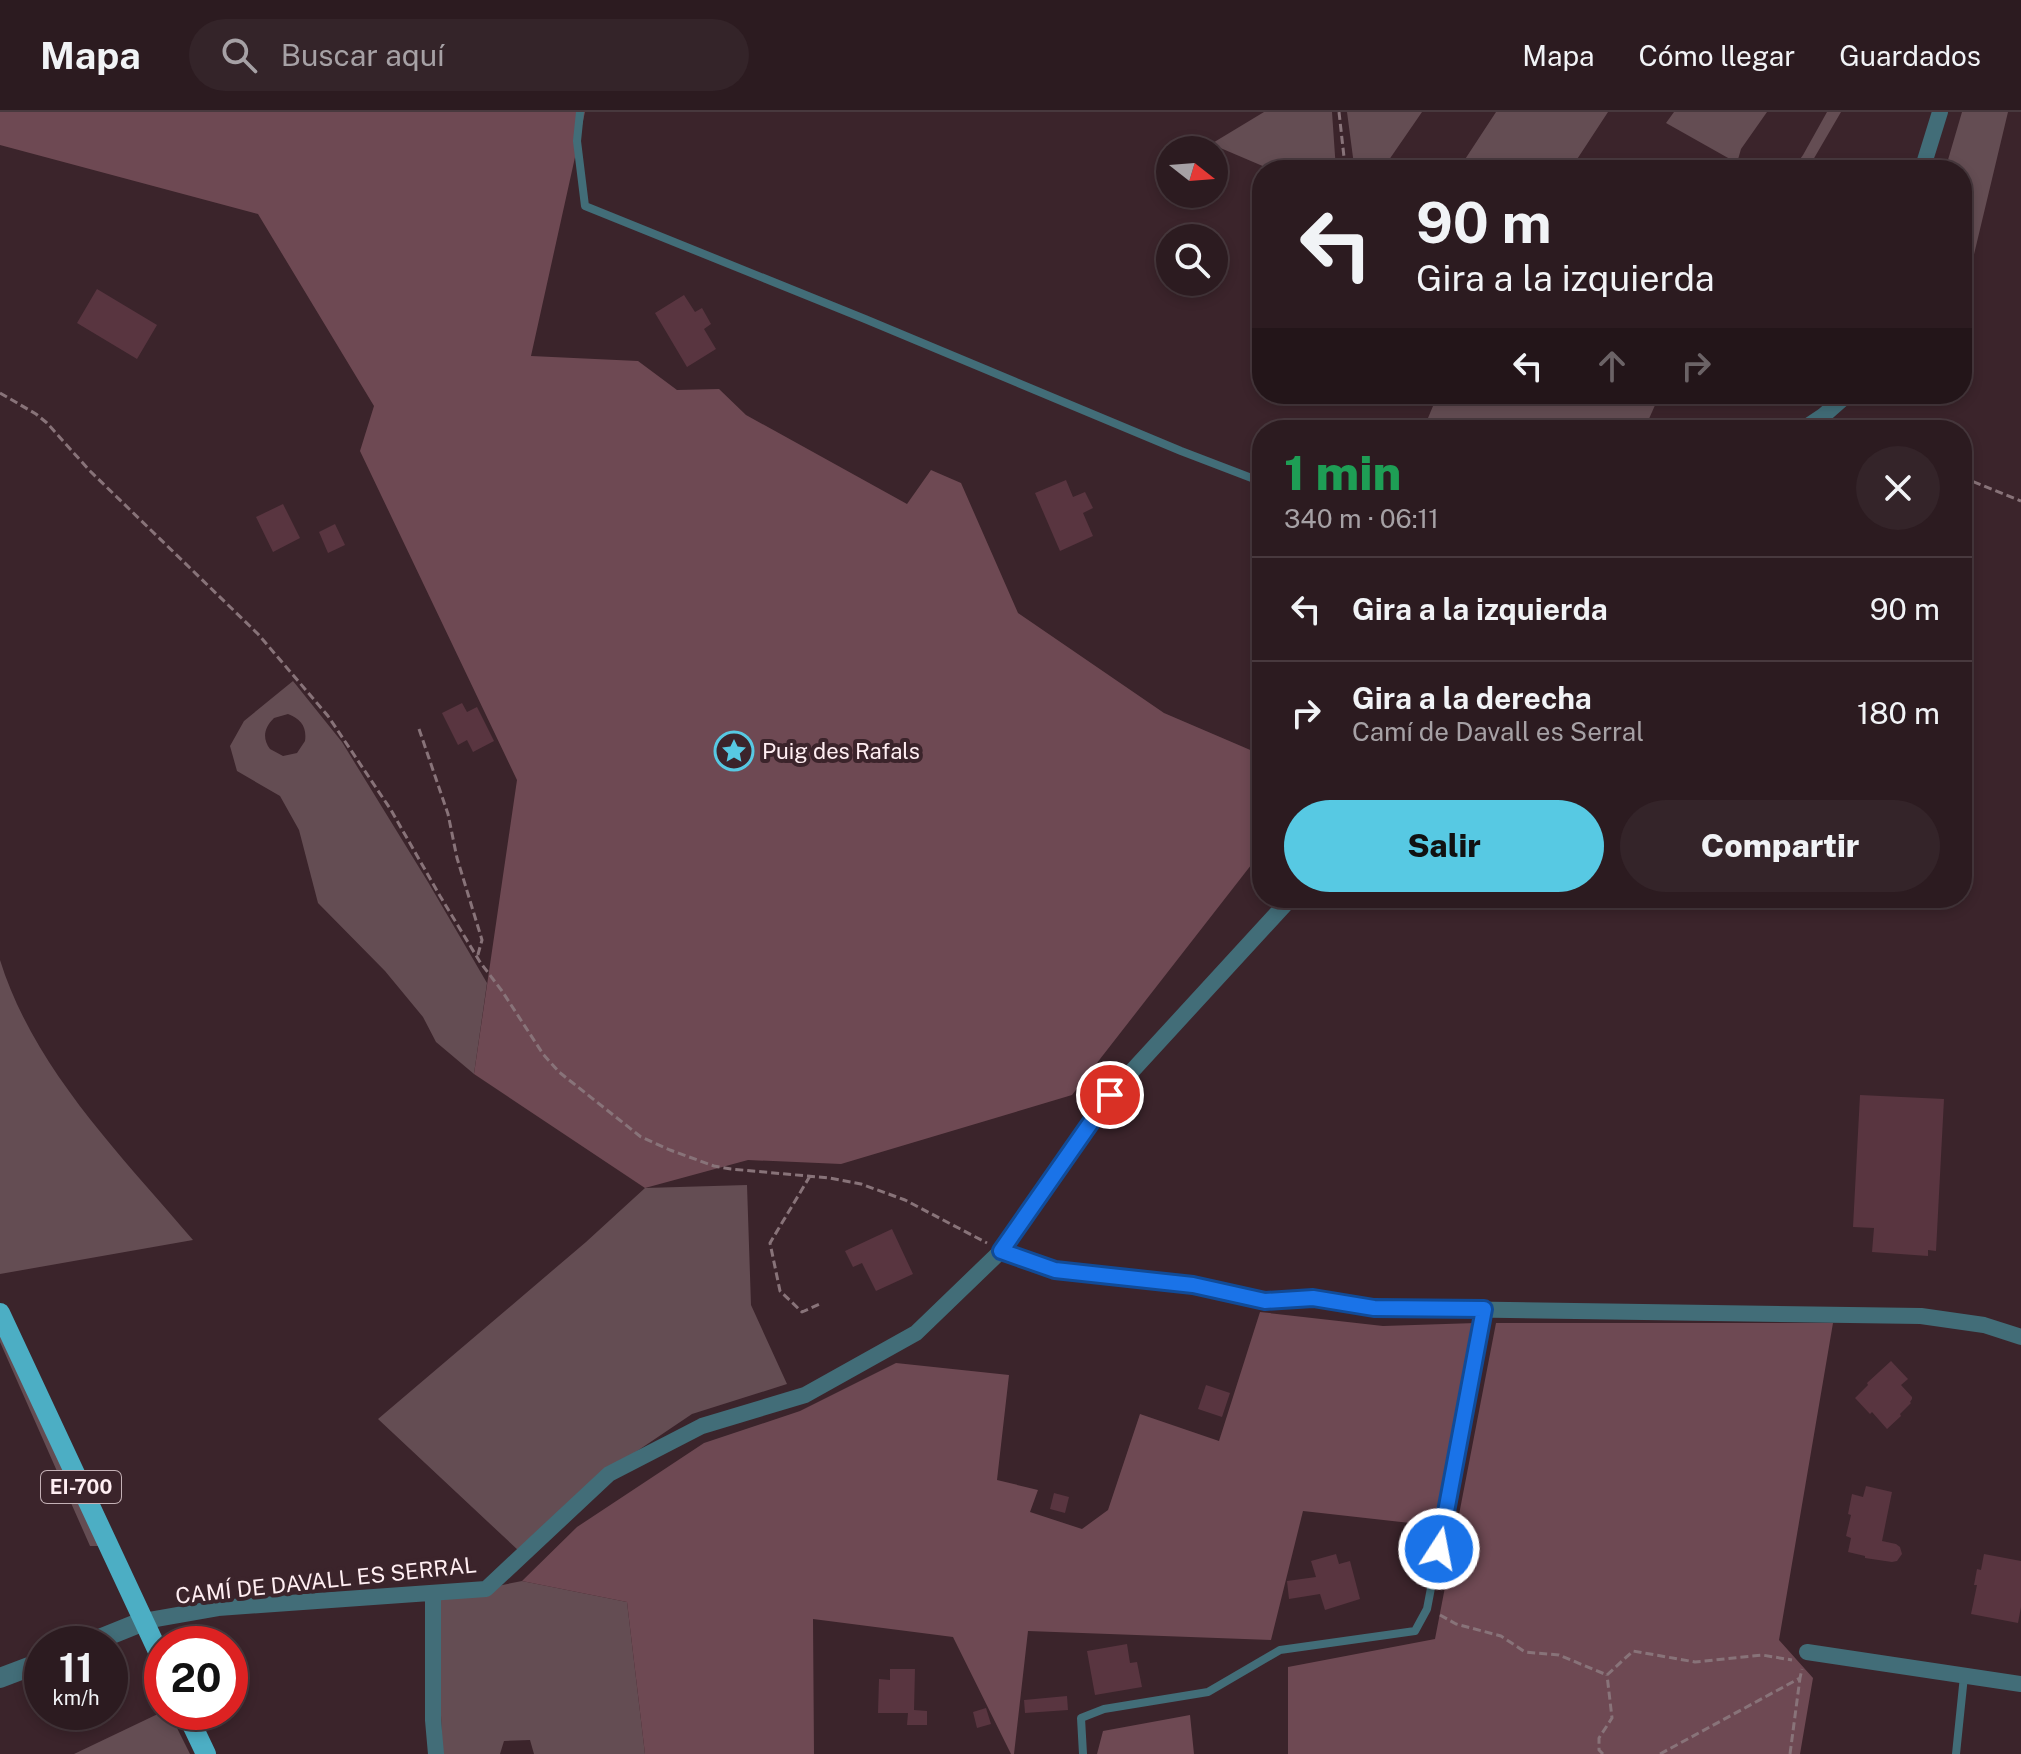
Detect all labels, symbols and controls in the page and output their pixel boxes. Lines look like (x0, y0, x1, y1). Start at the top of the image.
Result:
search box (189, 19, 749, 91)
text: Mapa (40, 33, 141, 78)
icon: search (217, 33, 261, 77)
text: Buscar aquí (281, 37, 445, 73)
text: Mapa (1522, 39, 1594, 72)
text: Cómo llegar (1638, 39, 1795, 72)
text: Guardados (1839, 39, 1981, 72)
north arrow (1156, 136, 1228, 208)
map controls (1156, 136, 1228, 296)
text: 90 m (1416, 190, 1552, 256)
icon: left (1284, 192, 1388, 296)
button: search (1156, 224, 1228, 296)
text: Gira a la izquierda (1416, 257, 1715, 299)
icon: left (1506, 344, 1550, 388)
icon: ahead (1590, 344, 1634, 388)
icon: right (1674, 344, 1718, 388)
text: 1 min (1284, 444, 1401, 501)
button: close (1856, 446, 1940, 530)
text: 340 m · 06:11 (1284, 503, 1439, 534)
icon: left (1284, 587, 1328, 631)
text: Gira a la izquierda (1352, 591, 1608, 627)
text: 90 m (1870, 591, 1940, 627)
text: Gira a la derecha (1352, 680, 1592, 716)
icon: right (1284, 691, 1328, 735)
text: 180 m (1857, 695, 1940, 731)
text: Camí de Davall es Serral (1352, 716, 1644, 747)
place icon: Puig des Rafals (713, 730, 755, 772)
place label: Puig des Rafals (762, 738, 920, 764)
button: Salir (1284, 800, 1604, 892)
button: Compartir (1620, 800, 1940, 892)
pin (1076, 1061, 1144, 1129)
icon: arrive (1088, 1073, 1132, 1117)
road number: EI-700 (41, 1471, 121, 1503)
position arrow (1397, 1507, 1481, 1591)
street label: CAMÍ DE DAVALL ES SERRAL (174, 1551, 478, 1609)
speed limit sign: 20 (144, 1626, 248, 1730)
text: 11 (59, 1644, 93, 1691)
text: km/h (52, 1686, 100, 1710)

